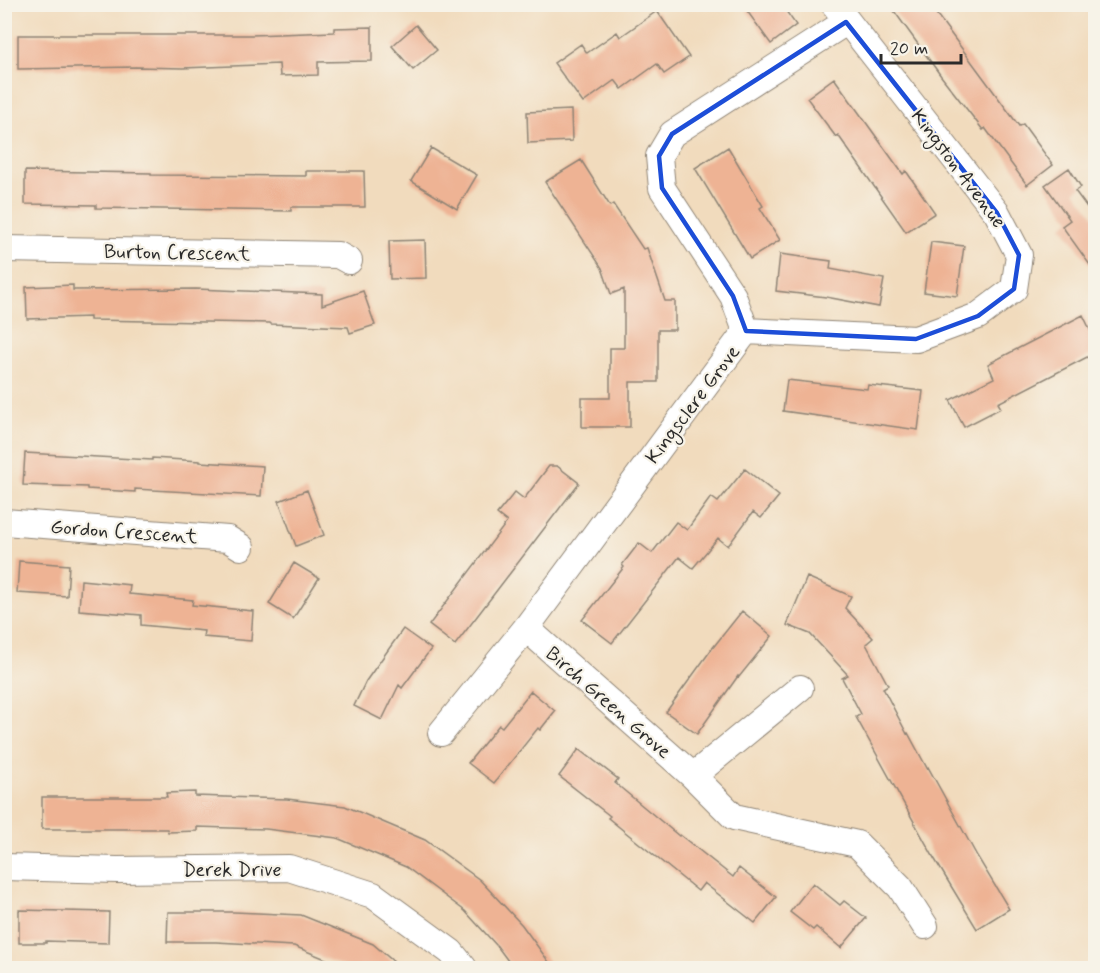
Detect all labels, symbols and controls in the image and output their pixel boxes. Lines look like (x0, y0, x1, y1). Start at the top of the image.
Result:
scale bar (881, 27, 960, 65)
text: 20 m (890, 37, 928, 61)
street label: Kingston Avenue (903, 104, 1012, 235)
street label: Burton Crescent (104, 239, 251, 268)
street label: Kingsclere Grove (640, 340, 748, 470)
street label: Gordon Crescent (49, 514, 199, 551)
street label: Birch Green Grove (539, 641, 677, 765)
street label: Derek Drive (182, 857, 282, 884)

